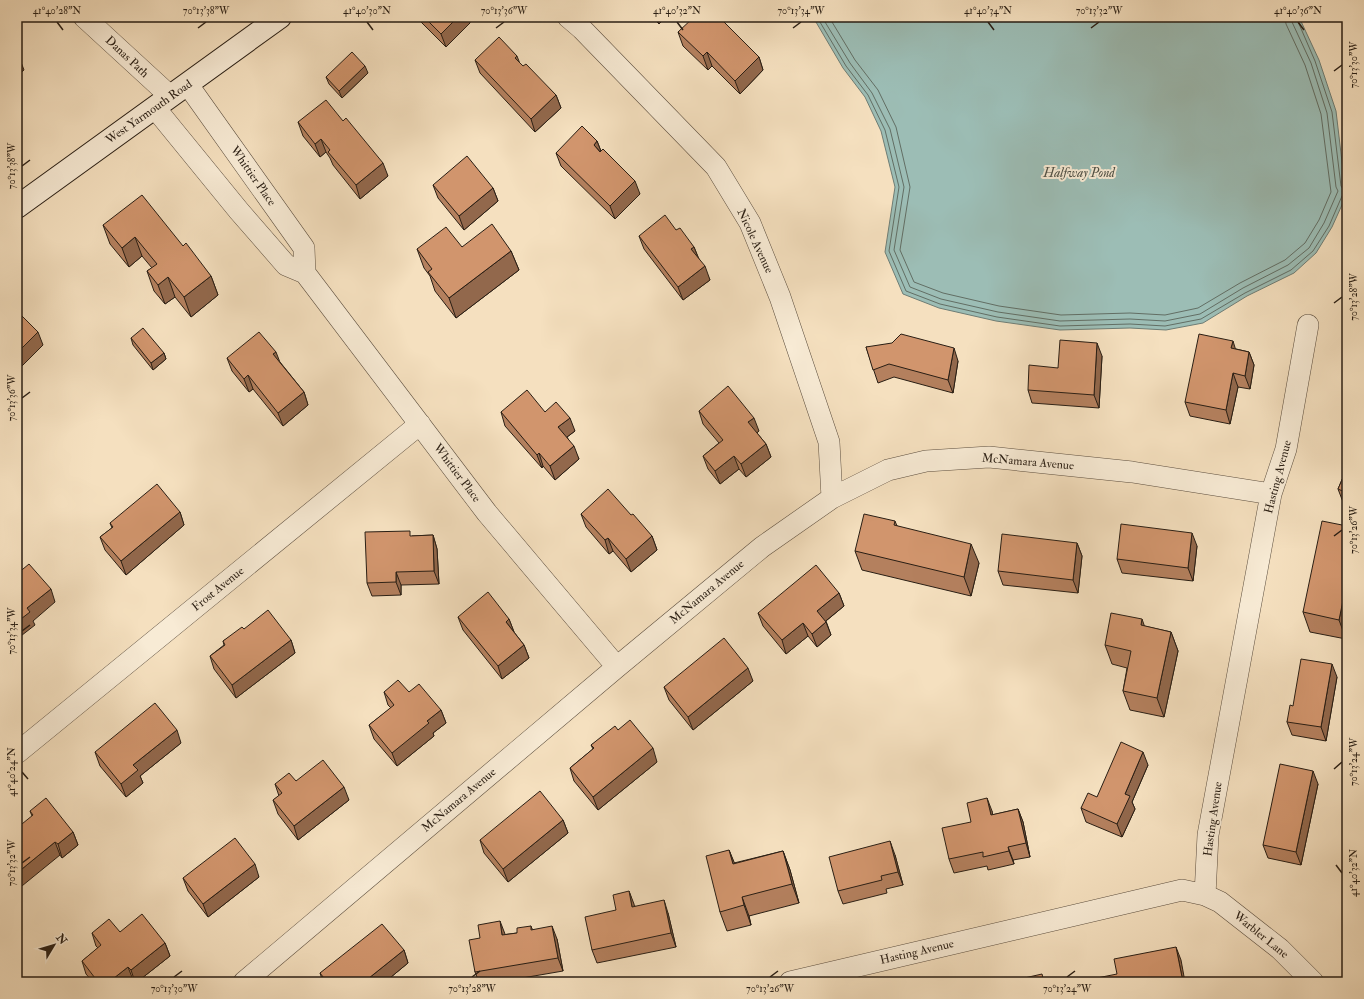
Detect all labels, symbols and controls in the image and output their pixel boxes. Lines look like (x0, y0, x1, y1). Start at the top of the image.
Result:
text: 41°40'28"N (33, 5, 81, 17)
text: 70°13'38"W (183, 5, 230, 17)
text: 41°40'30"N (343, 5, 391, 17)
text: 70°13'36"W (481, 5, 528, 17)
text: 41°40'32"N (653, 5, 701, 17)
text: 70°13'34"W (778, 5, 825, 17)
text: 41°40'34"N (964, 5, 1012, 17)
text: 70°13'32"W (1076, 5, 1123, 17)
text: 41°40'36"N (1274, 5, 1322, 17)
street label: Danas Path (102, 33, 152, 81)
text: 70°13'30"W (1348, 41, 1360, 88)
street label: West Yarmouth Road (102, 76, 195, 148)
text: 70°13'38"W (6, 142, 18, 189)
street label: Whittier Place (226, 142, 279, 209)
water label: Halfway Pond (1042, 165, 1116, 181)
street label: Nicole Avenue (733, 206, 777, 276)
text: 70°13'28"W (1348, 272, 1360, 321)
text: 70°13'36"W (6, 374, 18, 421)
street label: Hasting Avenue (1261, 439, 1295, 515)
street label: Whittier Place (429, 440, 484, 505)
street label: McNamara Avenue (981, 450, 1075, 474)
text: 70°13'26"W (1348, 505, 1360, 554)
street label: McNamara Avenue (667, 557, 747, 627)
street label: Frost Avenue (189, 563, 247, 615)
text: 70°13'34"W (6, 607, 18, 654)
text: 70°13'24"W (1348, 737, 1360, 786)
text: 41°40'24"N (6, 747, 18, 797)
street label: McNamara Avenue (419, 765, 499, 835)
street label: Hasting Avenue (1200, 781, 1226, 857)
text: 70°13'32"W (6, 839, 18, 886)
text: 41°40'32"N (1348, 849, 1360, 897)
street label: Warbler Lane (1230, 908, 1291, 962)
north arrow (34, 925, 74, 965)
text: N (53, 930, 70, 948)
street label: Hasting Avenue (879, 936, 955, 968)
text: 70°13'30"W (151, 983, 198, 995)
text: 70°13'28"W (448, 983, 497, 995)
text: 70°13'26"W (746, 983, 795, 995)
text: 70°13'24"W (1043, 983, 1092, 995)

